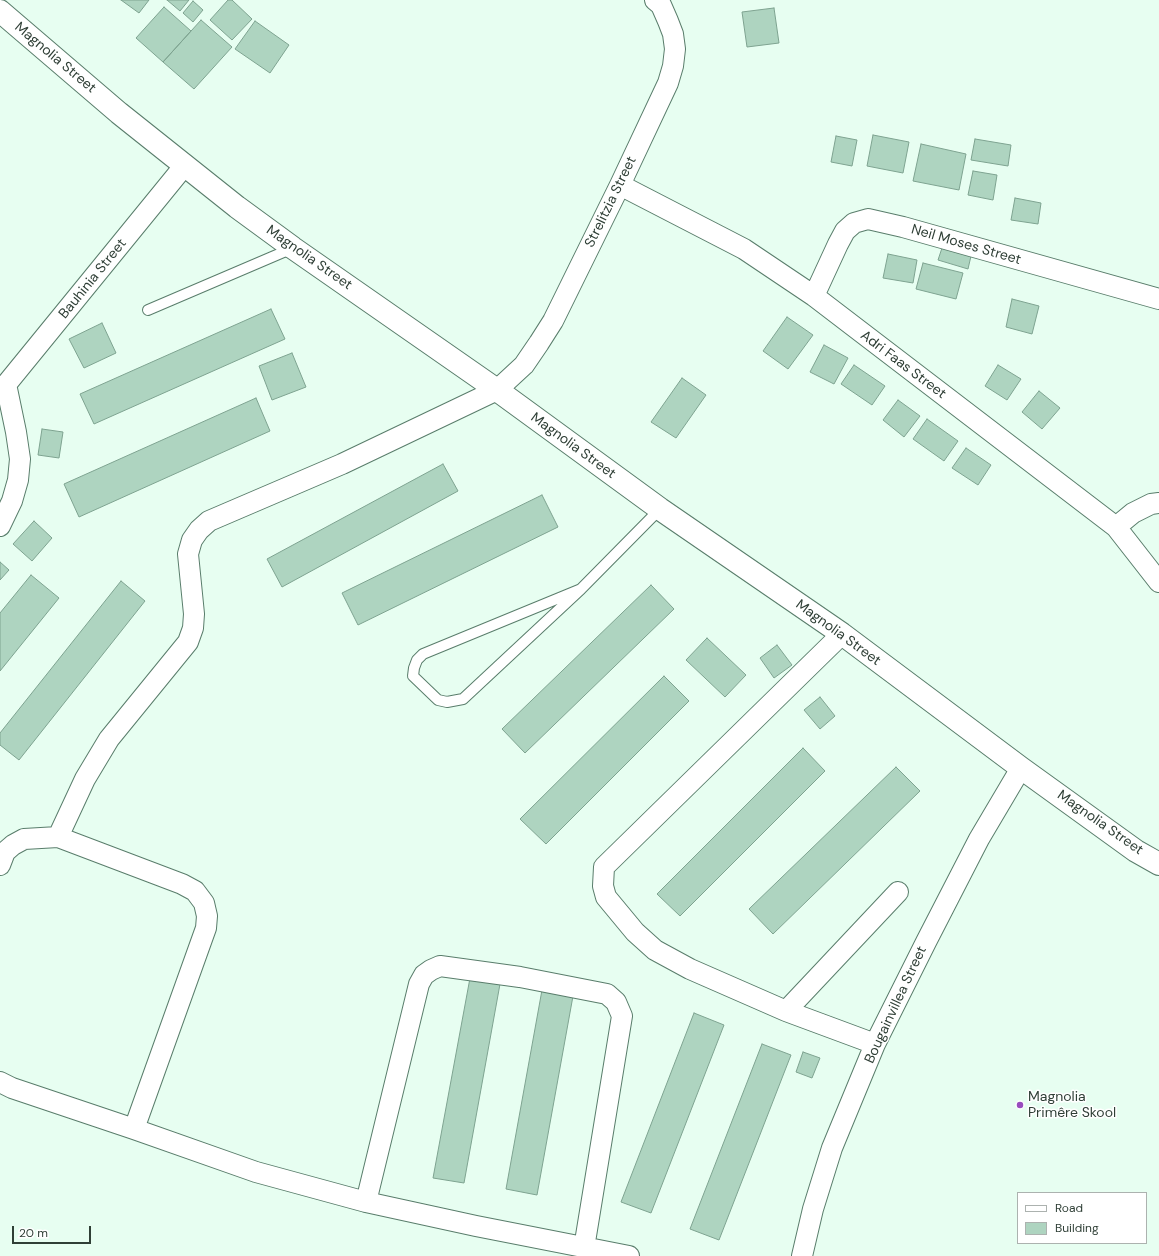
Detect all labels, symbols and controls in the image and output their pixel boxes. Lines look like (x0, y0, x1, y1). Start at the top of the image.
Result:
street label: Magnolia Street (11, 19, 99, 97)
street label: Strelitzia Street (582, 154, 640, 250)
street label: Neil Moses Street (909, 221, 1023, 269)
street label: Magnolia Street (263, 222, 355, 294)
street label: Bauhinia Street (56, 236, 130, 322)
street label: Adri Faas Street (857, 327, 949, 403)
street label: Magnolia Street (527, 410, 619, 482)
street label: Magnolia Street (792, 597, 884, 669)
street label: Magnolia Street (1054, 787, 1146, 859)
street label: Bougainvillea Street (861, 944, 931, 1066)
place label: Magnolia Primêre Skool (1028, 1089, 1116, 1122)
marker: Magnolia Primêre Skool (1015, 1100, 1025, 1110)
legend (1017, 1192, 1147, 1244)
text: Road (1055, 1200, 1083, 1216)
scale bar (14, 1218, 93, 1244)
text: Building (1055, 1220, 1099, 1236)
text: 20 m (19, 1225, 48, 1241)

